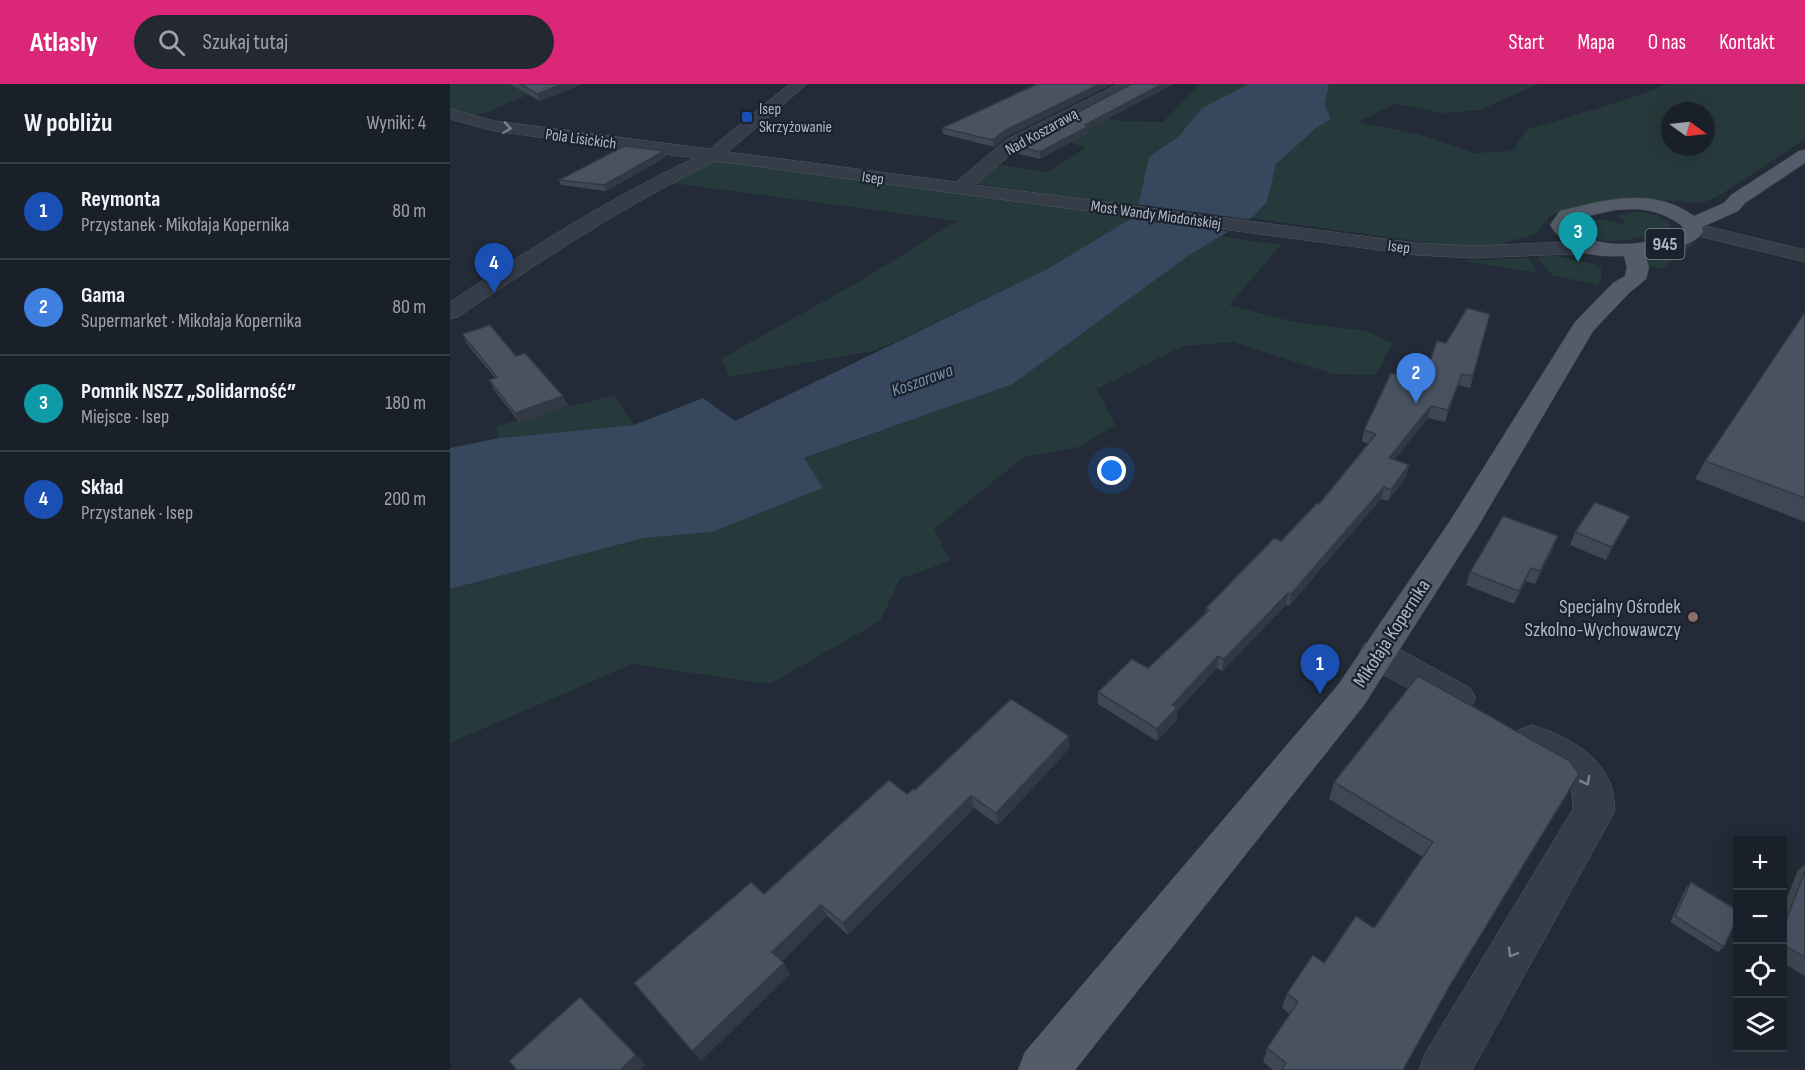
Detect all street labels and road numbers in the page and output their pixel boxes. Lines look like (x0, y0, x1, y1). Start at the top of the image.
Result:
street label: Nad Koszarawą (1002, 105, 1081, 160)
street label: Pola Lisickich (544, 125, 617, 154)
street label: Isep (861, 168, 885, 189)
street label: Most Wandy Miodońskiej (1090, 197, 1222, 234)
road number: 945 (1646, 229, 1684, 259)
street label: Isep (1387, 237, 1411, 258)
street label: Mikołaja Kopernika (1348, 575, 1436, 692)

